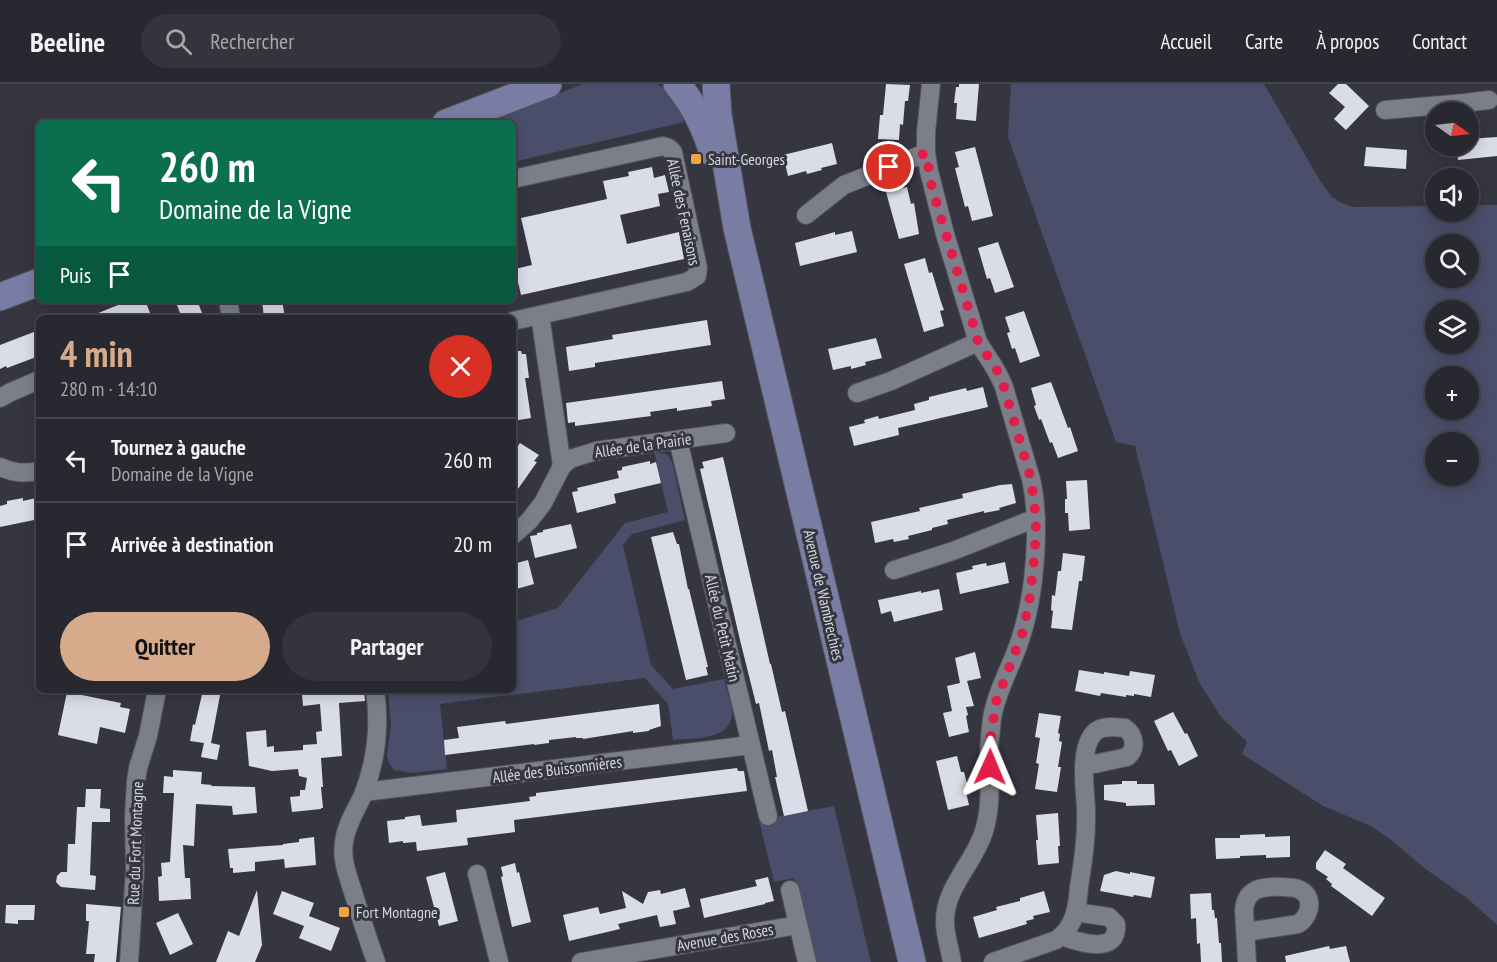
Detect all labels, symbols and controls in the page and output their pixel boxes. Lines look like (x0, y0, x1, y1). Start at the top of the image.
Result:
search box (141, 14, 561, 68)
text: Beeline (30, 23, 105, 60)
icon: search (162, 25, 195, 58)
text: Rechercher (210, 27, 294, 55)
text: Accueil (1160, 28, 1212, 55)
text: Carte (1245, 28, 1283, 55)
text: À propos (1316, 28, 1379, 55)
text: Contact (1412, 28, 1467, 55)
north arrow (1425, 102, 1479, 156)
map controls (1425, 102, 1479, 486)
text: 260 m (159, 139, 256, 194)
pin (863, 141, 914, 192)
icon: left (60, 144, 138, 222)
place label: Saint-Georges (708, 149, 785, 169)
icon: arrive (872, 150, 905, 183)
marker: Saint-Georges (689, 152, 703, 166)
street label: Allée des Fenaisons (663, 157, 705, 267)
button: sound (1425, 168, 1479, 222)
text: Domaine de la Vigne (159, 192, 352, 226)
button: search (1425, 234, 1479, 288)
icon: arrive (103, 258, 136, 291)
text: Puis (60, 261, 91, 289)
button: layers (1425, 300, 1479, 354)
text: 4 min (60, 330, 133, 377)
button: close (429, 335, 492, 398)
button: + (1425, 366, 1479, 420)
text: 280 m · 14:10 (60, 376, 157, 402)
street label: Allée de la Prairie (593, 428, 693, 462)
button: − (1425, 432, 1479, 486)
text: Tournez à gauche (111, 433, 246, 461)
icon: left (60, 444, 93, 477)
text: 260 m (443, 446, 492, 474)
text: Domaine de la Vigne (111, 461, 254, 487)
icon: arrive (60, 528, 93, 561)
street label: Avenue de Wambrechies (799, 528, 849, 662)
text: Arrivée à destination (111, 530, 274, 558)
text: 20 m (453, 530, 492, 558)
street label: Allée du Petit Matin (701, 573, 745, 683)
button: Quitter (60, 612, 270, 681)
button: Partager (282, 612, 492, 681)
position arrow (958, 735, 1022, 799)
street label: Allée des Buissonnières (491, 751, 623, 787)
street label: Rue du Fort Montagne (123, 781, 147, 905)
place label: Fort Montagne (356, 902, 438, 922)
marker: Fort Montagne (337, 905, 351, 919)
street label: Avenue des Roses (675, 919, 775, 955)

